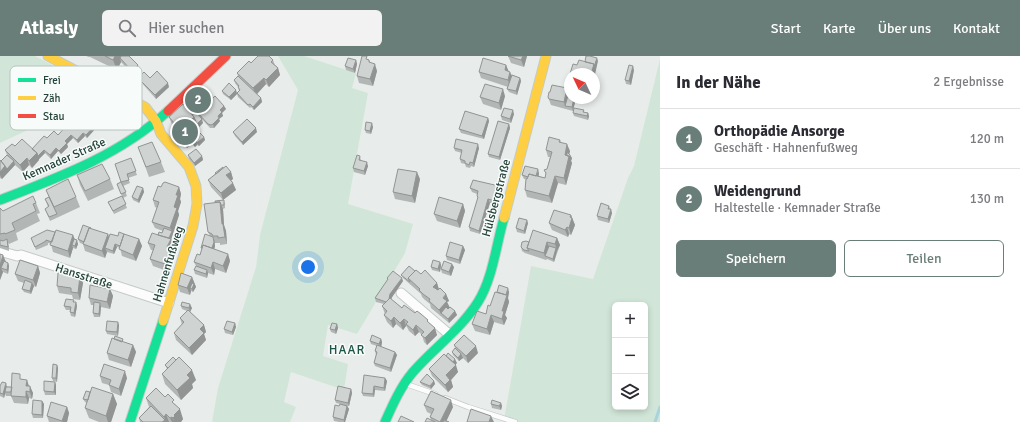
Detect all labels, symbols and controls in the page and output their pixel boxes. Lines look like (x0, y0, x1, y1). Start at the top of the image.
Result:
search box (102, 10, 382, 46)
text: Atlasly (20, 16, 78, 40)
icon: search (116, 17, 138, 39)
text: Hier suchen (148, 19, 224, 37)
text: Start (771, 20, 801, 37)
text: Karte (823, 20, 856, 37)
text: Über uns (878, 20, 931, 37)
text: Kontakt (953, 20, 1000, 37)
legend (10, 66, 142, 130)
north arrow (564, 68, 600, 104)
text: In der Nähe (676, 72, 761, 93)
text: Frei (43, 74, 61, 87)
text: 2 Ergebnisse (933, 74, 1004, 90)
pin: 2 (185, 85, 211, 115)
text: Zäh (43, 92, 61, 105)
text: Stau (43, 110, 65, 123)
pin: 1 (172, 117, 198, 147)
text: Orthopädie Ansorge (714, 122, 845, 140)
text: 1 (685, 131, 693, 147)
text: 120 m (970, 131, 1004, 147)
street label: Kemnader Straße (20, 134, 108, 184)
text: Geschäft · Hahnenfußweg (714, 140, 858, 156)
street label: Hülsbergstraße (479, 158, 514, 239)
text: Weidengrund (714, 182, 801, 200)
text: 2 (685, 191, 693, 207)
text: 130 m (970, 191, 1004, 207)
text: Haltestelle · Kemnader Straße (714, 200, 881, 216)
street label: Hahnenfußweg (150, 224, 187, 304)
button: Speichern (676, 240, 836, 277)
button: Teilen (844, 240, 1004, 277)
your location (298, 257, 318, 277)
street label: Hansstraße (53, 260, 114, 293)
map controls (612, 302, 648, 410)
button: + (612, 302, 648, 338)
button: − (612, 338, 648, 374)
district label: HAAR (329, 342, 365, 358)
button: layers (612, 374, 648, 410)

